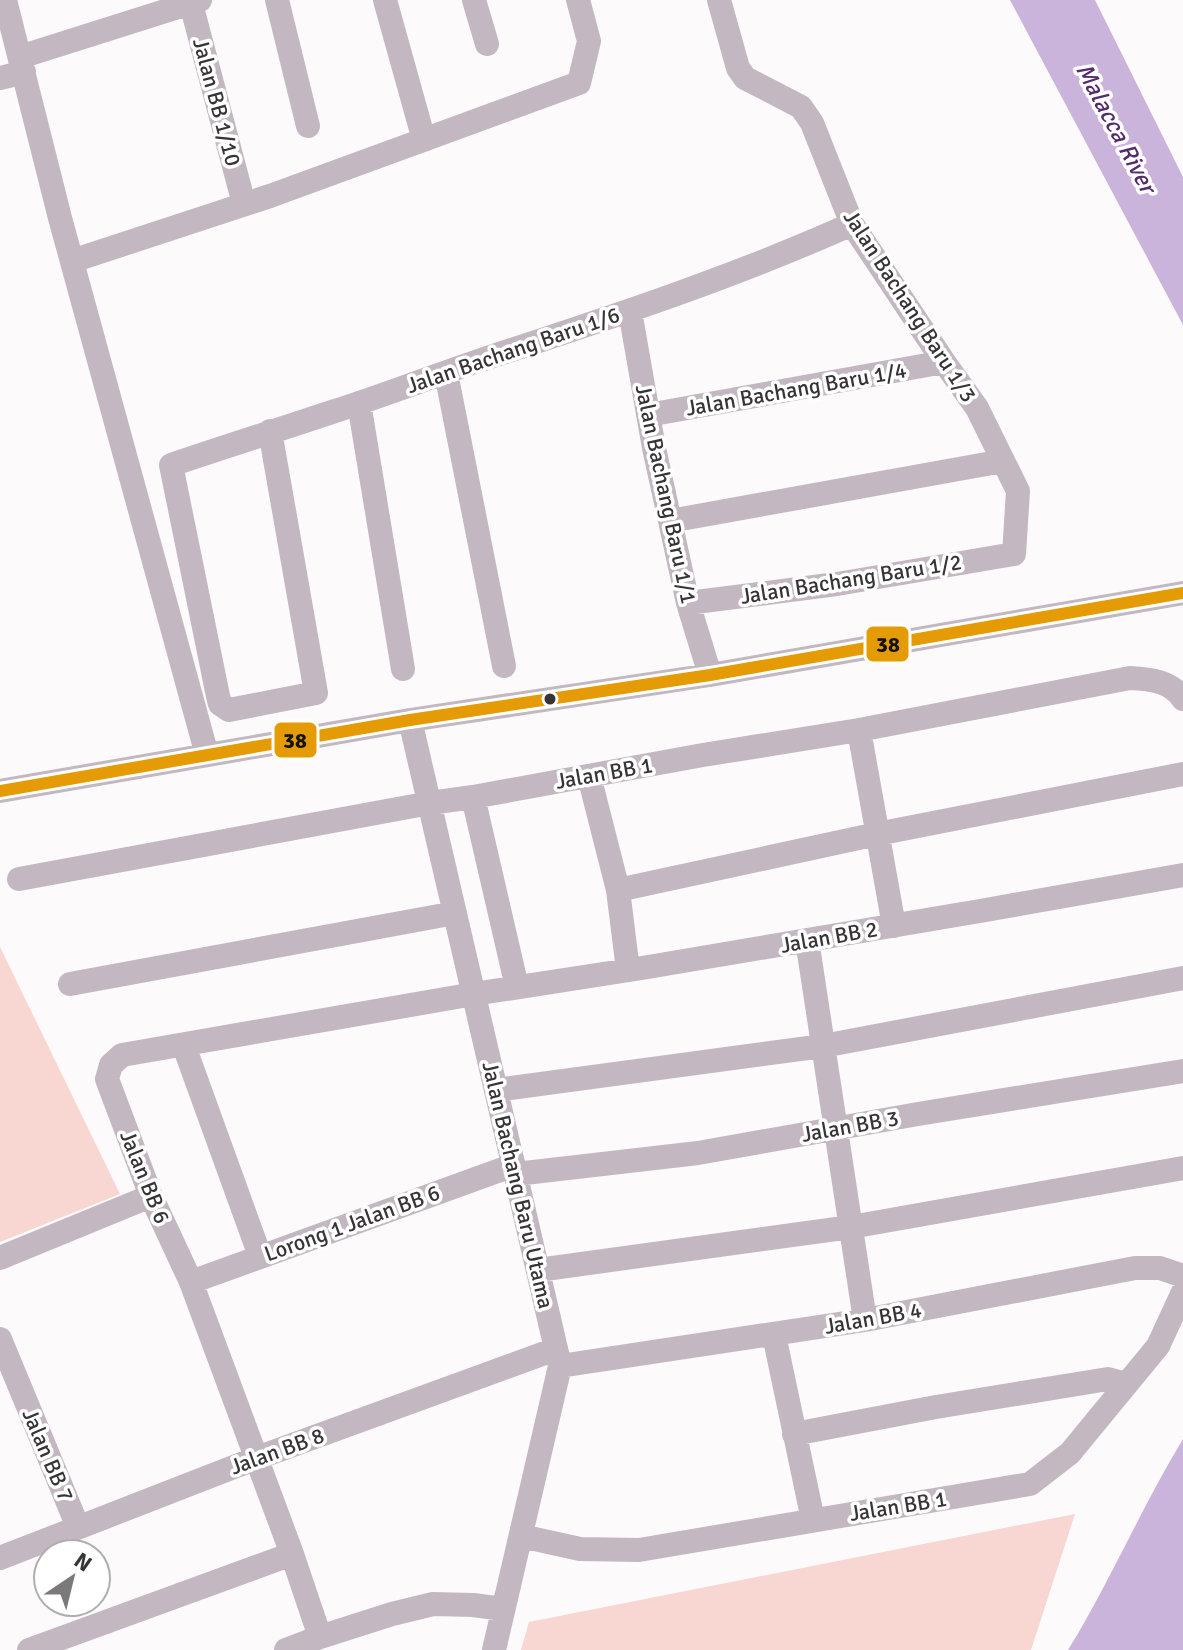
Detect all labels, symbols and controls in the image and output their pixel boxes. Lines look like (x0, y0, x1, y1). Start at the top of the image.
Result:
street label: Jalan BB 1/10 (187, 35, 247, 169)
water label: Malacca River (1069, 58, 1164, 201)
street label: Jalan Bachang Baru 1/3 (838, 205, 982, 407)
street label: Jalan Bachang Baru 1/6 (403, 301, 623, 399)
street label: Jalan Bachang Baru 1/4 (683, 356, 909, 422)
street label: Jalan Bachang Baru 1/1 (630, 382, 702, 606)
street label: Jalan Bachang Baru 1/2 (738, 548, 964, 610)
line badge: 38 (865, 625, 910, 663)
text: 38 (876, 631, 900, 658)
unlabelled marker (542, 691, 558, 707)
line badge: 38 (273, 721, 318, 759)
text: 38 (283, 727, 307, 754)
street label: Jalan BB 1 (553, 751, 655, 795)
street label: Jalan BB 2 (778, 915, 880, 959)
street label: Jalan Bachang Baru Utama (476, 1059, 560, 1311)
street label: Jalan BB 3 (799, 1104, 901, 1148)
street label: Jalan BB 6 (114, 1126, 176, 1228)
street label: Lorong 1 Jalan BB 6 (260, 1179, 444, 1267)
street label: Jalan BB 4 (822, 1296, 924, 1340)
street label: Jalan BB 7 (16, 1404, 80, 1506)
street label: Jalan BB 8 (226, 1422, 328, 1480)
street label: Jalan BB 1 (847, 1485, 949, 1527)
north arrow (32, 1538, 112, 1618)
text: N (69, 1547, 97, 1577)

